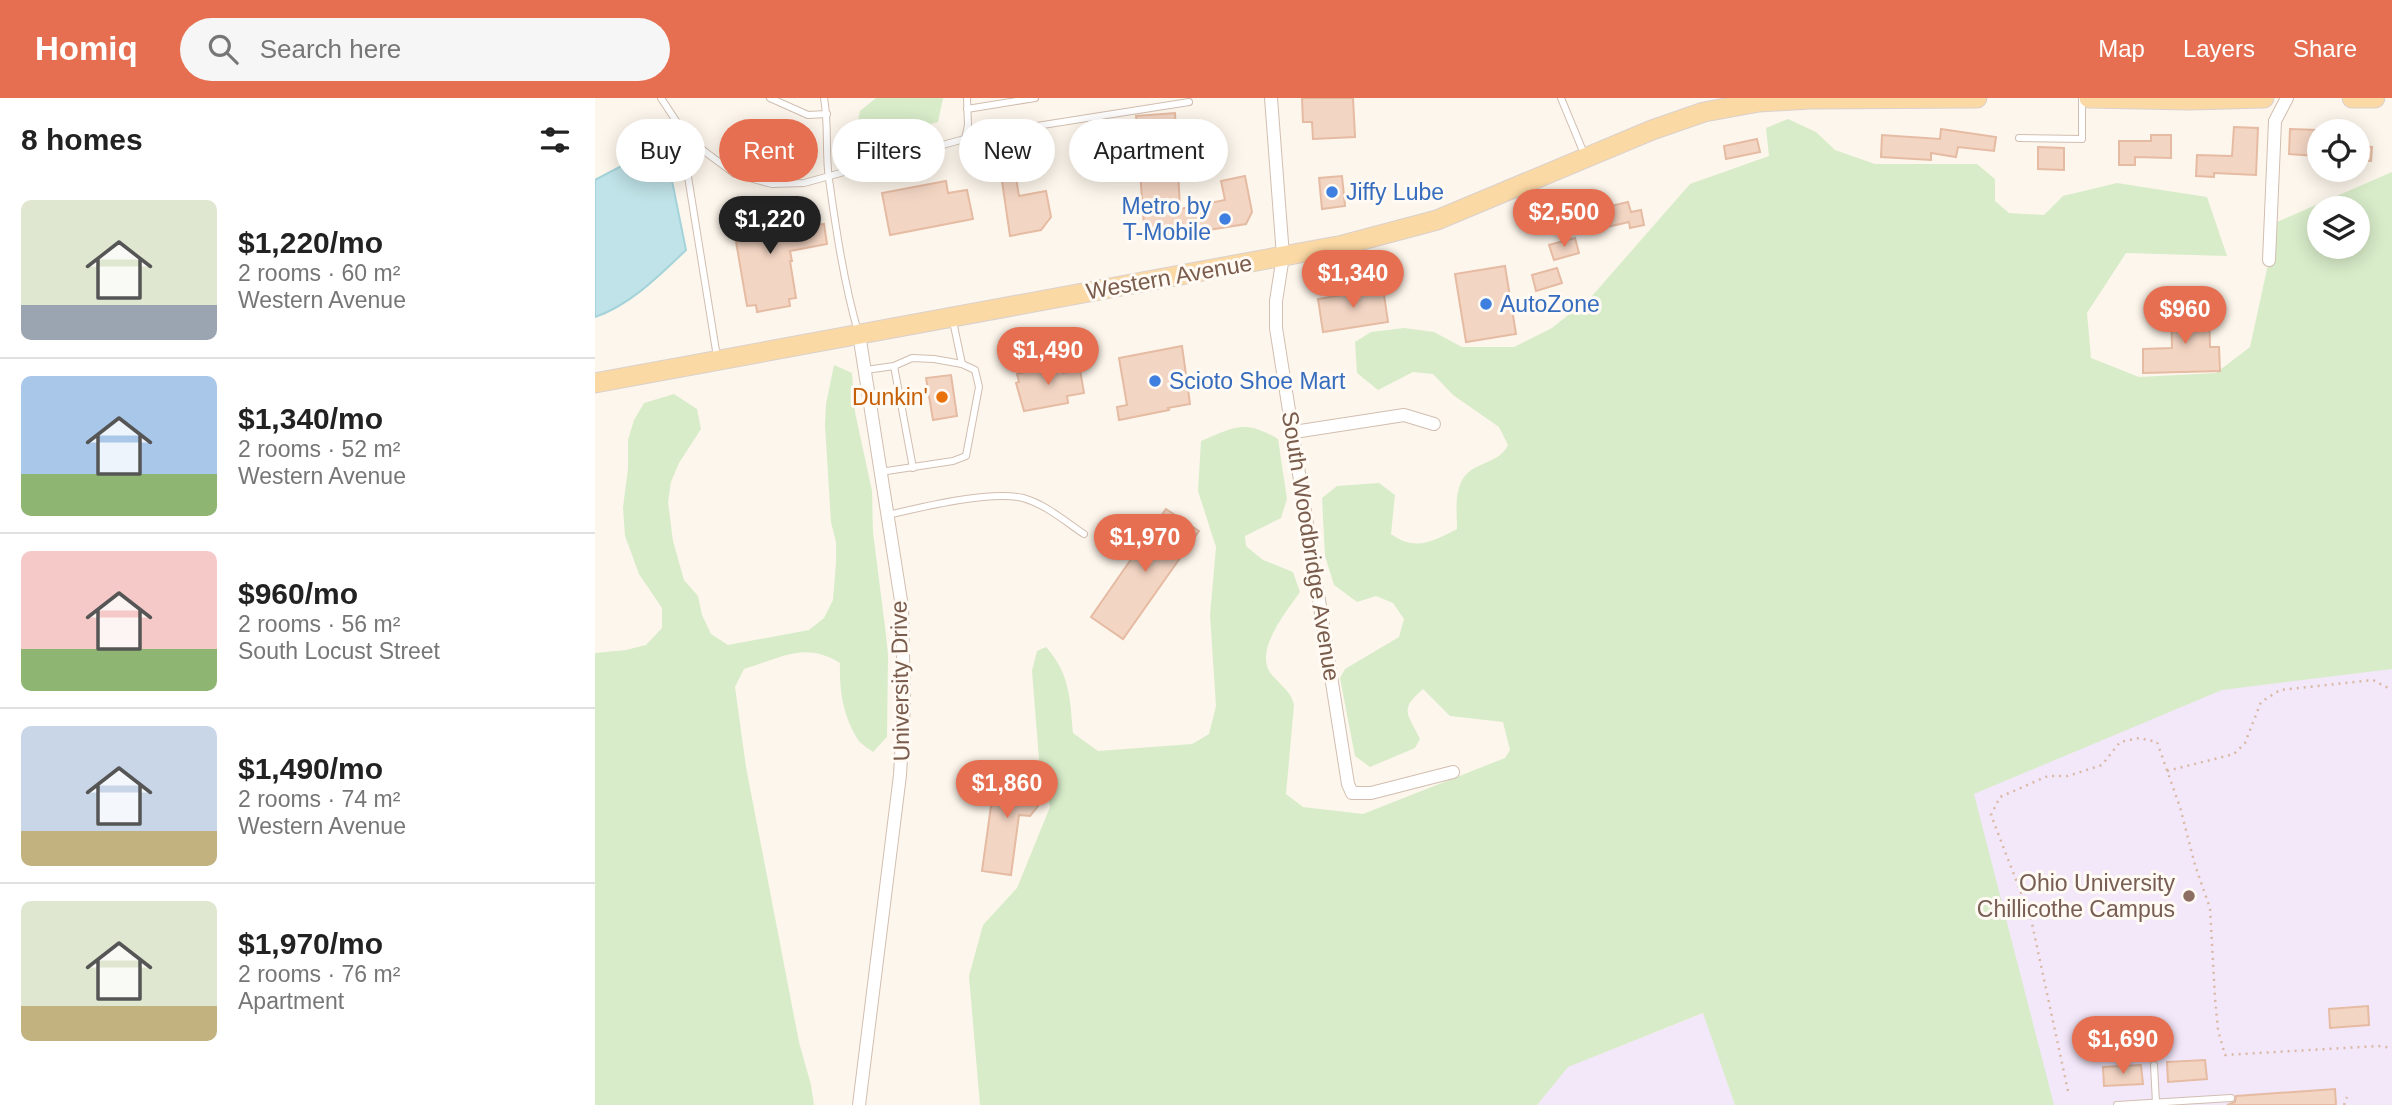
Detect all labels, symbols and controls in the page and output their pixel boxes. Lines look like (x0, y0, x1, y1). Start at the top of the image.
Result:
search box (180, 18, 670, 81)
text: Homiq (35, 30, 138, 67)
icon: search (204, 30, 242, 68)
text: Search here (260, 34, 401, 64)
text: Map (2098, 35, 2145, 62)
text: Layers (2183, 35, 2255, 62)
text: Share (2293, 35, 2357, 62)
chip: Buy (616, 119, 705, 182)
chip: Rent (719, 119, 818, 182)
chip: Filters (832, 119, 945, 182)
chip: New (959, 119, 1055, 182)
chip: Apartment (1069, 119, 1228, 182)
map controls (2307, 119, 2370, 259)
button: locate (2307, 119, 2370, 182)
icon: filters (536, 121, 574, 159)
text: 8 homes (21, 123, 143, 156)
place label: Jiffy Lube (1346, 179, 1444, 205)
marker: Jiffy Lube (1324, 184, 1340, 200)
pin: $2,500 (1507, 190, 1621, 249)
place label: Metro by T-Mobile (1122, 193, 1211, 245)
button: layers (2307, 196, 2370, 259)
pin: $1,220 (713, 197, 827, 256)
text: $2,500 (1529, 199, 1599, 225)
text: $1,220 (735, 206, 805, 232)
marker: Metro by T-Mobile (1217, 211, 1233, 227)
text: $1,220/mo (238, 226, 383, 259)
icon: home (77, 228, 161, 312)
street label: Western Avenue (1084, 250, 1254, 304)
pin: $1,340 (1296, 250, 1410, 310)
text: 2 rooms · 60 m² (238, 260, 400, 286)
text: $1,340 (1318, 260, 1388, 286)
pin: $960 (2144, 286, 2226, 346)
text: Western Avenue (238, 287, 406, 313)
place label: AutoZone (1500, 291, 1600, 317)
marker: AutoZone (1478, 296, 1494, 312)
text: $960 (2159, 296, 2211, 322)
pin: $1,490 (991, 328, 1105, 387)
text: $1,490 (1013, 337, 1083, 363)
place label: Scioto Shoe Mart (1169, 368, 1346, 394)
marker: Scioto Shoe Mart (1147, 373, 1163, 389)
place label: Dunkin' (852, 384, 928, 410)
marker: Dunkin' (934, 389, 950, 405)
text: $1,340/mo (238, 402, 383, 435)
icon: home (77, 404, 161, 488)
street label: South Woodbridge Avenue (1277, 409, 1345, 683)
text: 2 rooms · 52 m² (238, 436, 400, 462)
text: Western Avenue (238, 463, 406, 489)
pin: $1,970 (1088, 514, 1202, 574)
text: $1,970 (1110, 524, 1180, 550)
text: $960/mo (238, 577, 358, 610)
icon: home (77, 579, 161, 663)
street label: University Drive (886, 600, 914, 762)
text: 2 rooms · 56 m² (238, 611, 400, 637)
text: South Locust Street (238, 638, 440, 664)
text: $1,490/mo (238, 752, 383, 785)
icon: home (77, 754, 161, 838)
pin: $1,860 (950, 760, 1064, 820)
text: $1,860 (972, 770, 1042, 796)
text: 2 rooms · 74 m² (238, 786, 400, 812)
text: Western Avenue (238, 813, 406, 839)
place label: Ohio University Chillicothe Campus (1977, 870, 2175, 922)
marker: Ohio University Chillicothe Campus (2181, 888, 2197, 904)
text: $1,970/mo (238, 927, 383, 960)
icon: home (77, 929, 161, 1013)
text: 2 rooms · 76 m² (238, 961, 400, 987)
text: Apartment (238, 988, 344, 1014)
pin: $1,690 (2066, 1016, 2180, 1076)
text: $1,690 (2088, 1026, 2158, 1052)

